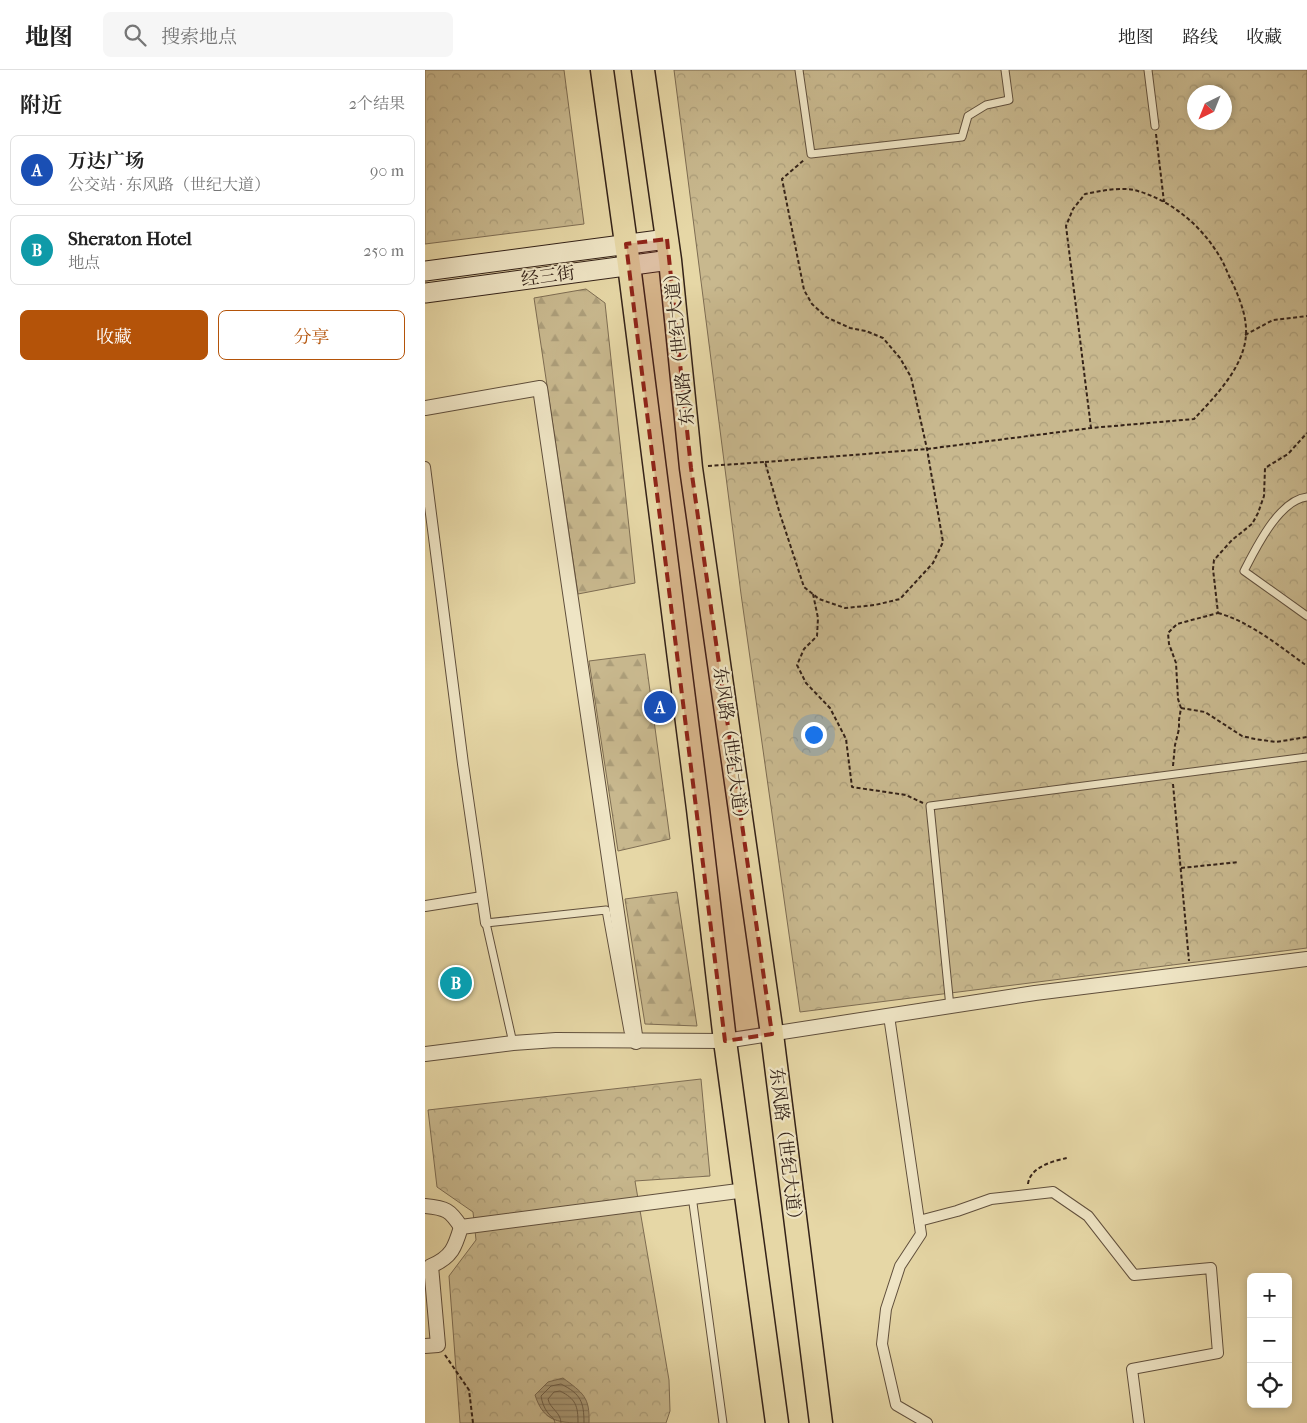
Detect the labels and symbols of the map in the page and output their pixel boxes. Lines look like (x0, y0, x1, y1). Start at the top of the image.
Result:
north arrow (1187, 85, 1232, 130)
street label: 经三街 (520, 262, 576, 291)
street label: 东风路（世纪大道） (661, 263, 698, 427)
street label: 东风路（世纪大道） (709, 665, 752, 829)
pin: A (644, 688, 676, 726)
your location (801, 722, 827, 748)
pin: B (440, 964, 472, 1002)
street label: 东风路（世纪大道） (765, 1066, 806, 1230)

